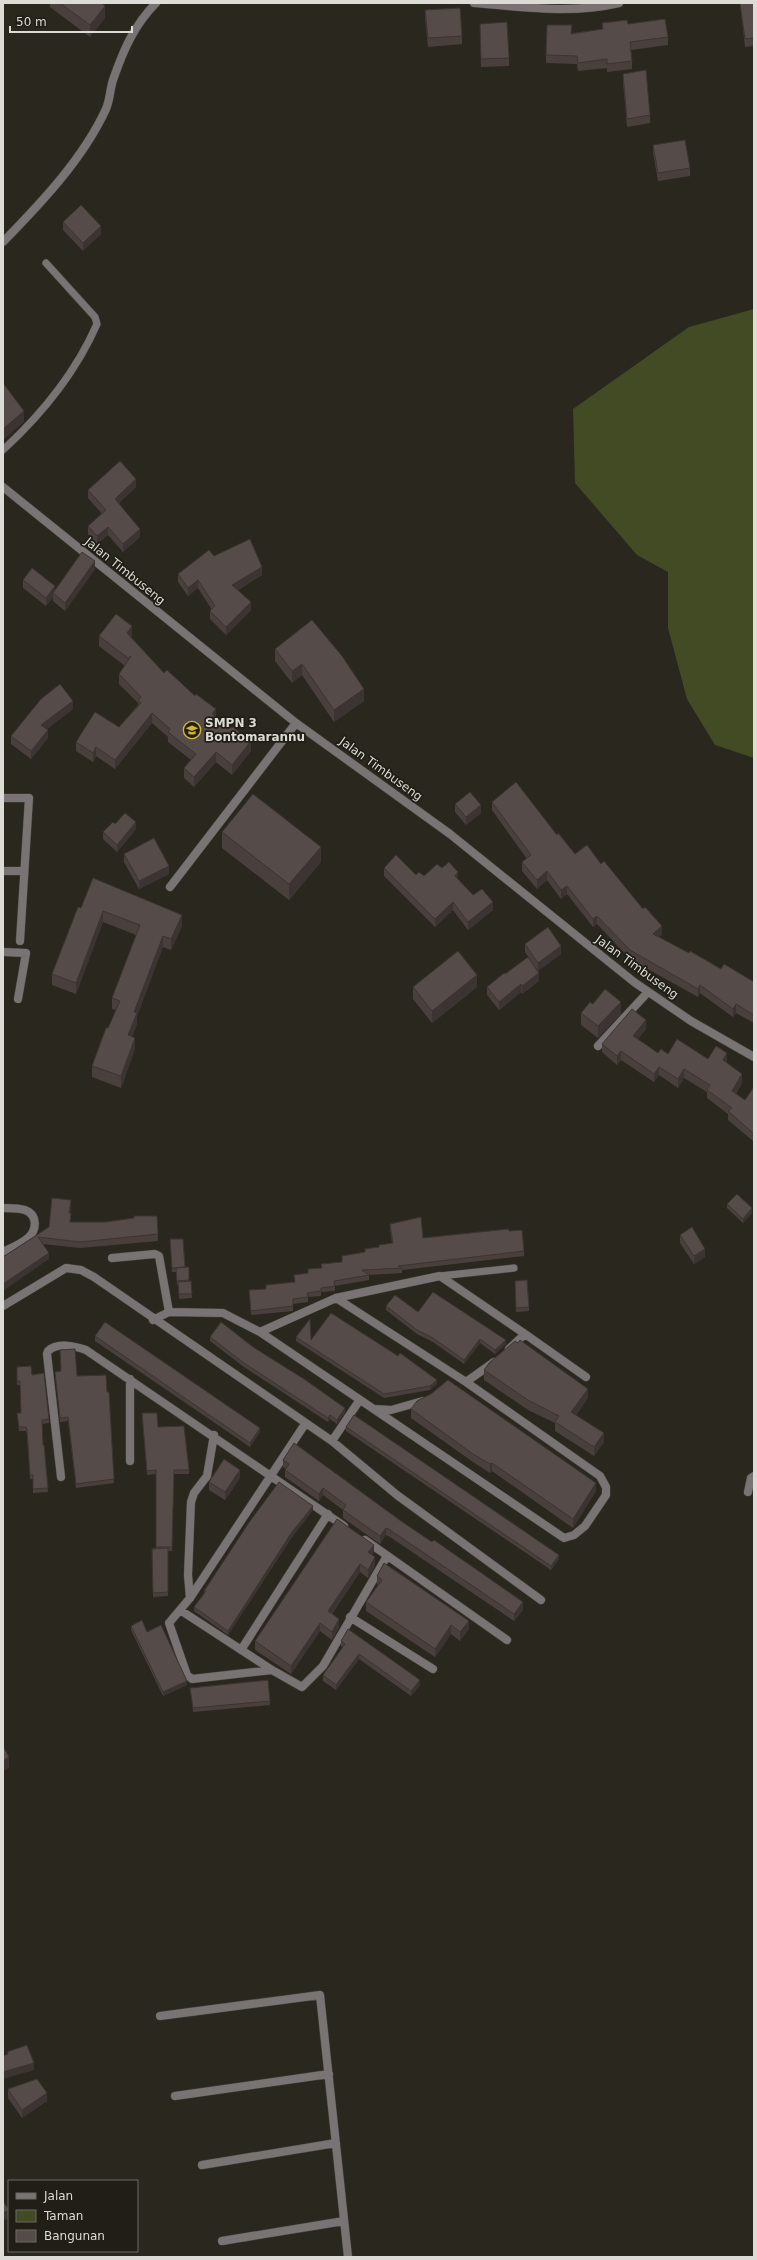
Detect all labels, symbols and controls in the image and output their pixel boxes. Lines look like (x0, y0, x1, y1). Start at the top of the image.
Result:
scale bar (10, 8, 132, 34)
text: 50 m (16, 15, 47, 29)
street label: Jalan Timbuseng (81, 534, 168, 608)
place label: SMPN 3 Bontomarannu (205, 716, 305, 744)
school or university icon: SMPN 3 Bontomarannu (182, 720, 202, 740)
street label: Jalan Timbuseng (336, 734, 425, 804)
street label: Jalan Timbuseng (592, 932, 681, 1002)
legend (8, 2180, 138, 2252)
text: Jalan (43, 2189, 73, 2203)
text: Taman (43, 2209, 83, 2223)
text: Bangunan (44, 2229, 105, 2243)

